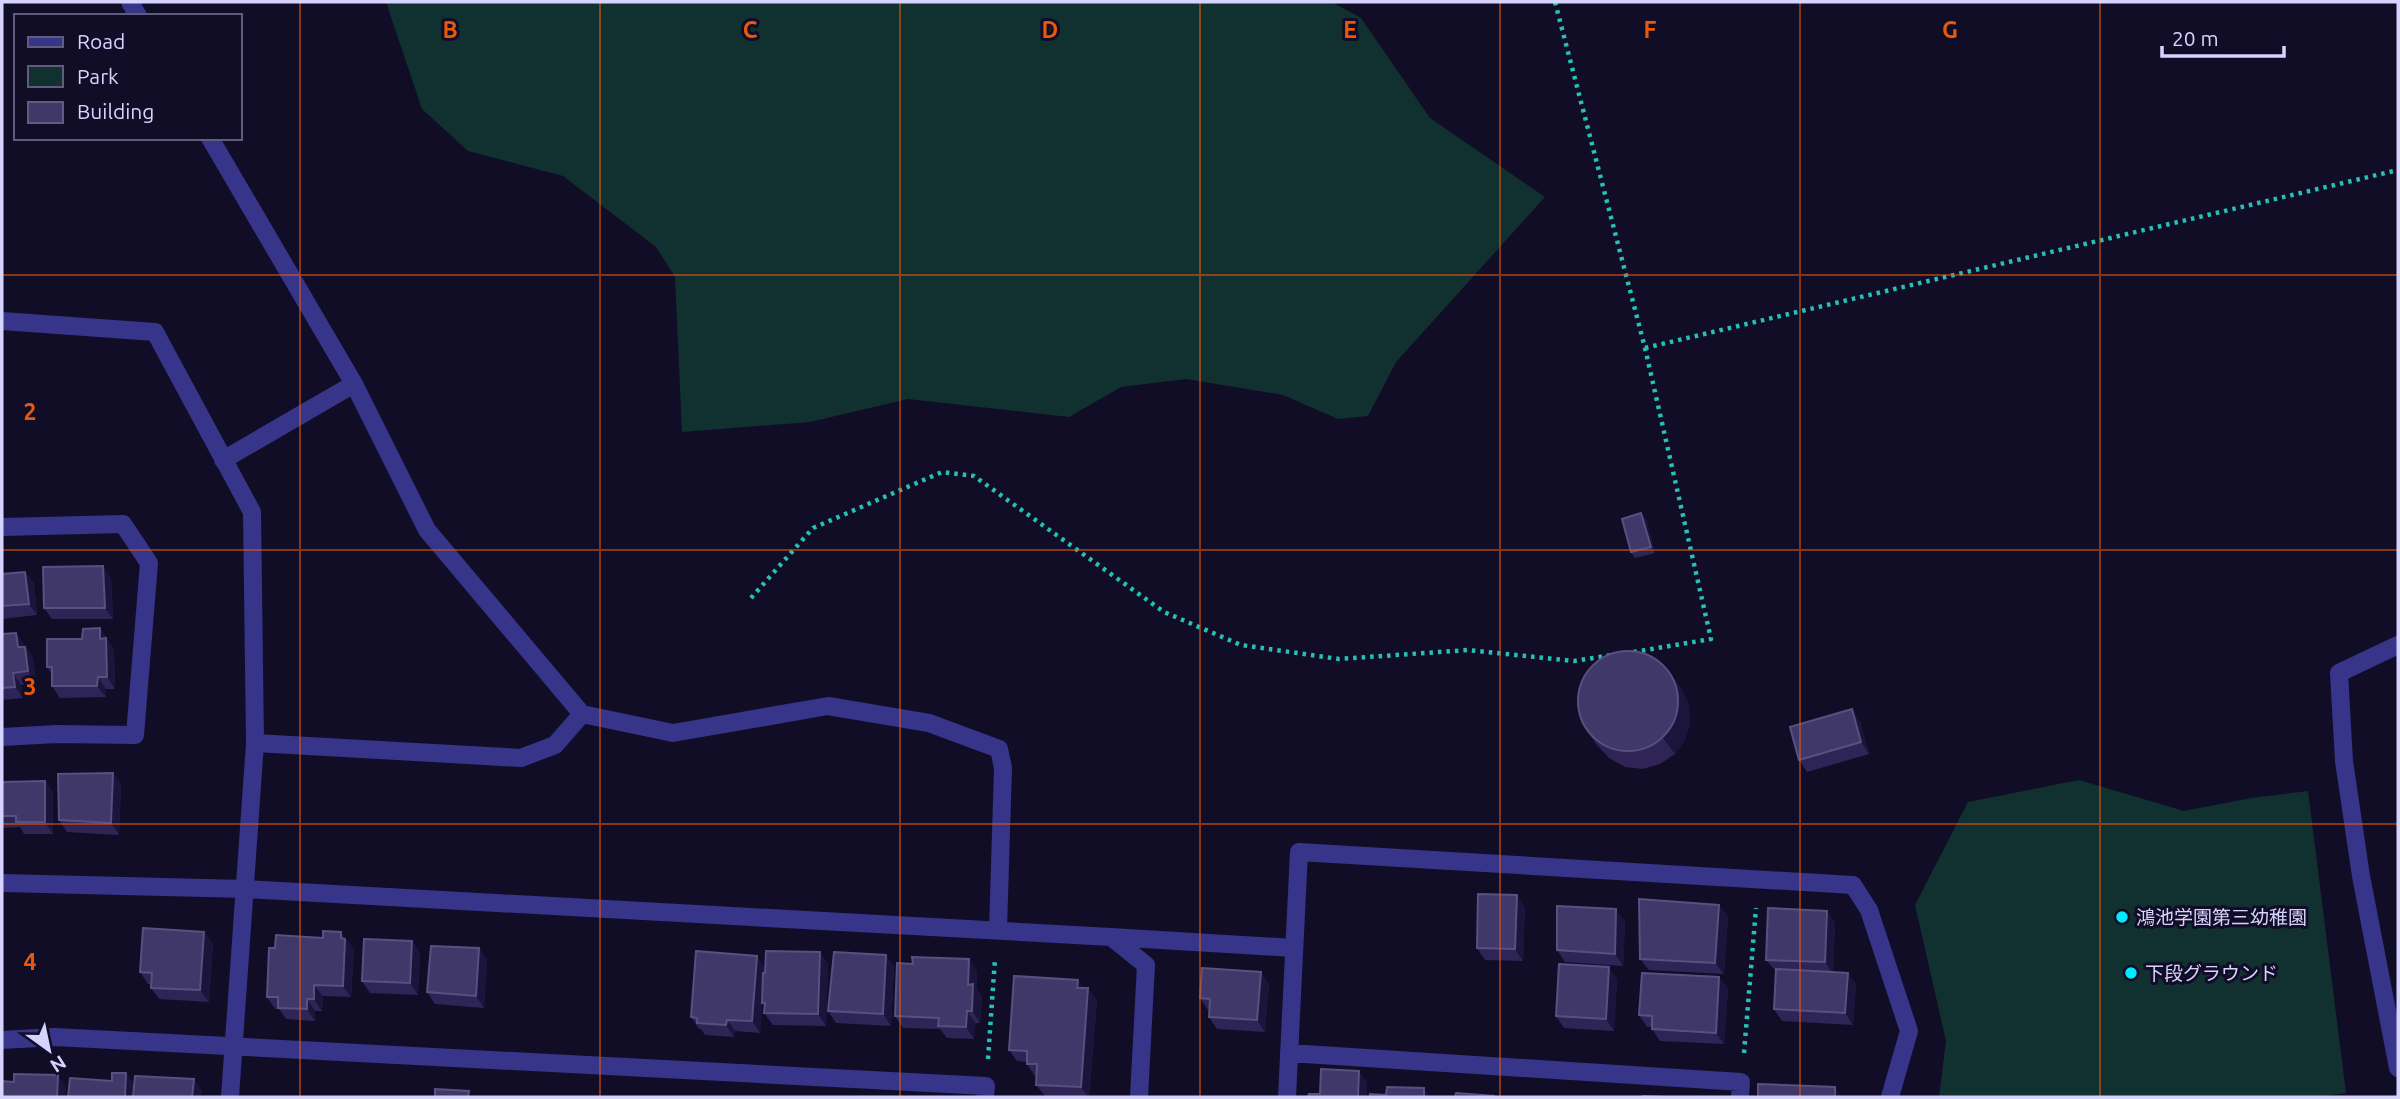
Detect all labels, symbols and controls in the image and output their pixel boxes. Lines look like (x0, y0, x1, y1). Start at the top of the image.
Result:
legend (14, 14, 242, 140)
scale bar (2162, 14, 2284, 58)
text: B (442, 17, 458, 42)
text: C (743, 17, 758, 42)
text: D (1042, 17, 1058, 42)
text: E (1343, 17, 1357, 42)
text: F (1644, 17, 1657, 42)
text: G (1942, 17, 1958, 42)
text: 20 m (2172, 26, 2219, 50)
text: Road (77, 29, 125, 53)
text: Park (77, 64, 119, 88)
text: Building (77, 99, 154, 123)
text: 2 (24, 399, 36, 424)
text: 3 (24, 674, 36, 699)
place label: 鴻池学園第三幼稚園 (2136, 906, 2307, 928)
marker: 鴻池学園第三幼稚園 (2114, 909, 2130, 925)
text: 4 (24, 949, 37, 974)
place label: 下段グラウンド (2145, 962, 2278, 984)
marker: 下段グラウンド (2123, 965, 2139, 981)
north arrow (14, 1015, 84, 1085)
text: N (46, 1051, 70, 1077)

